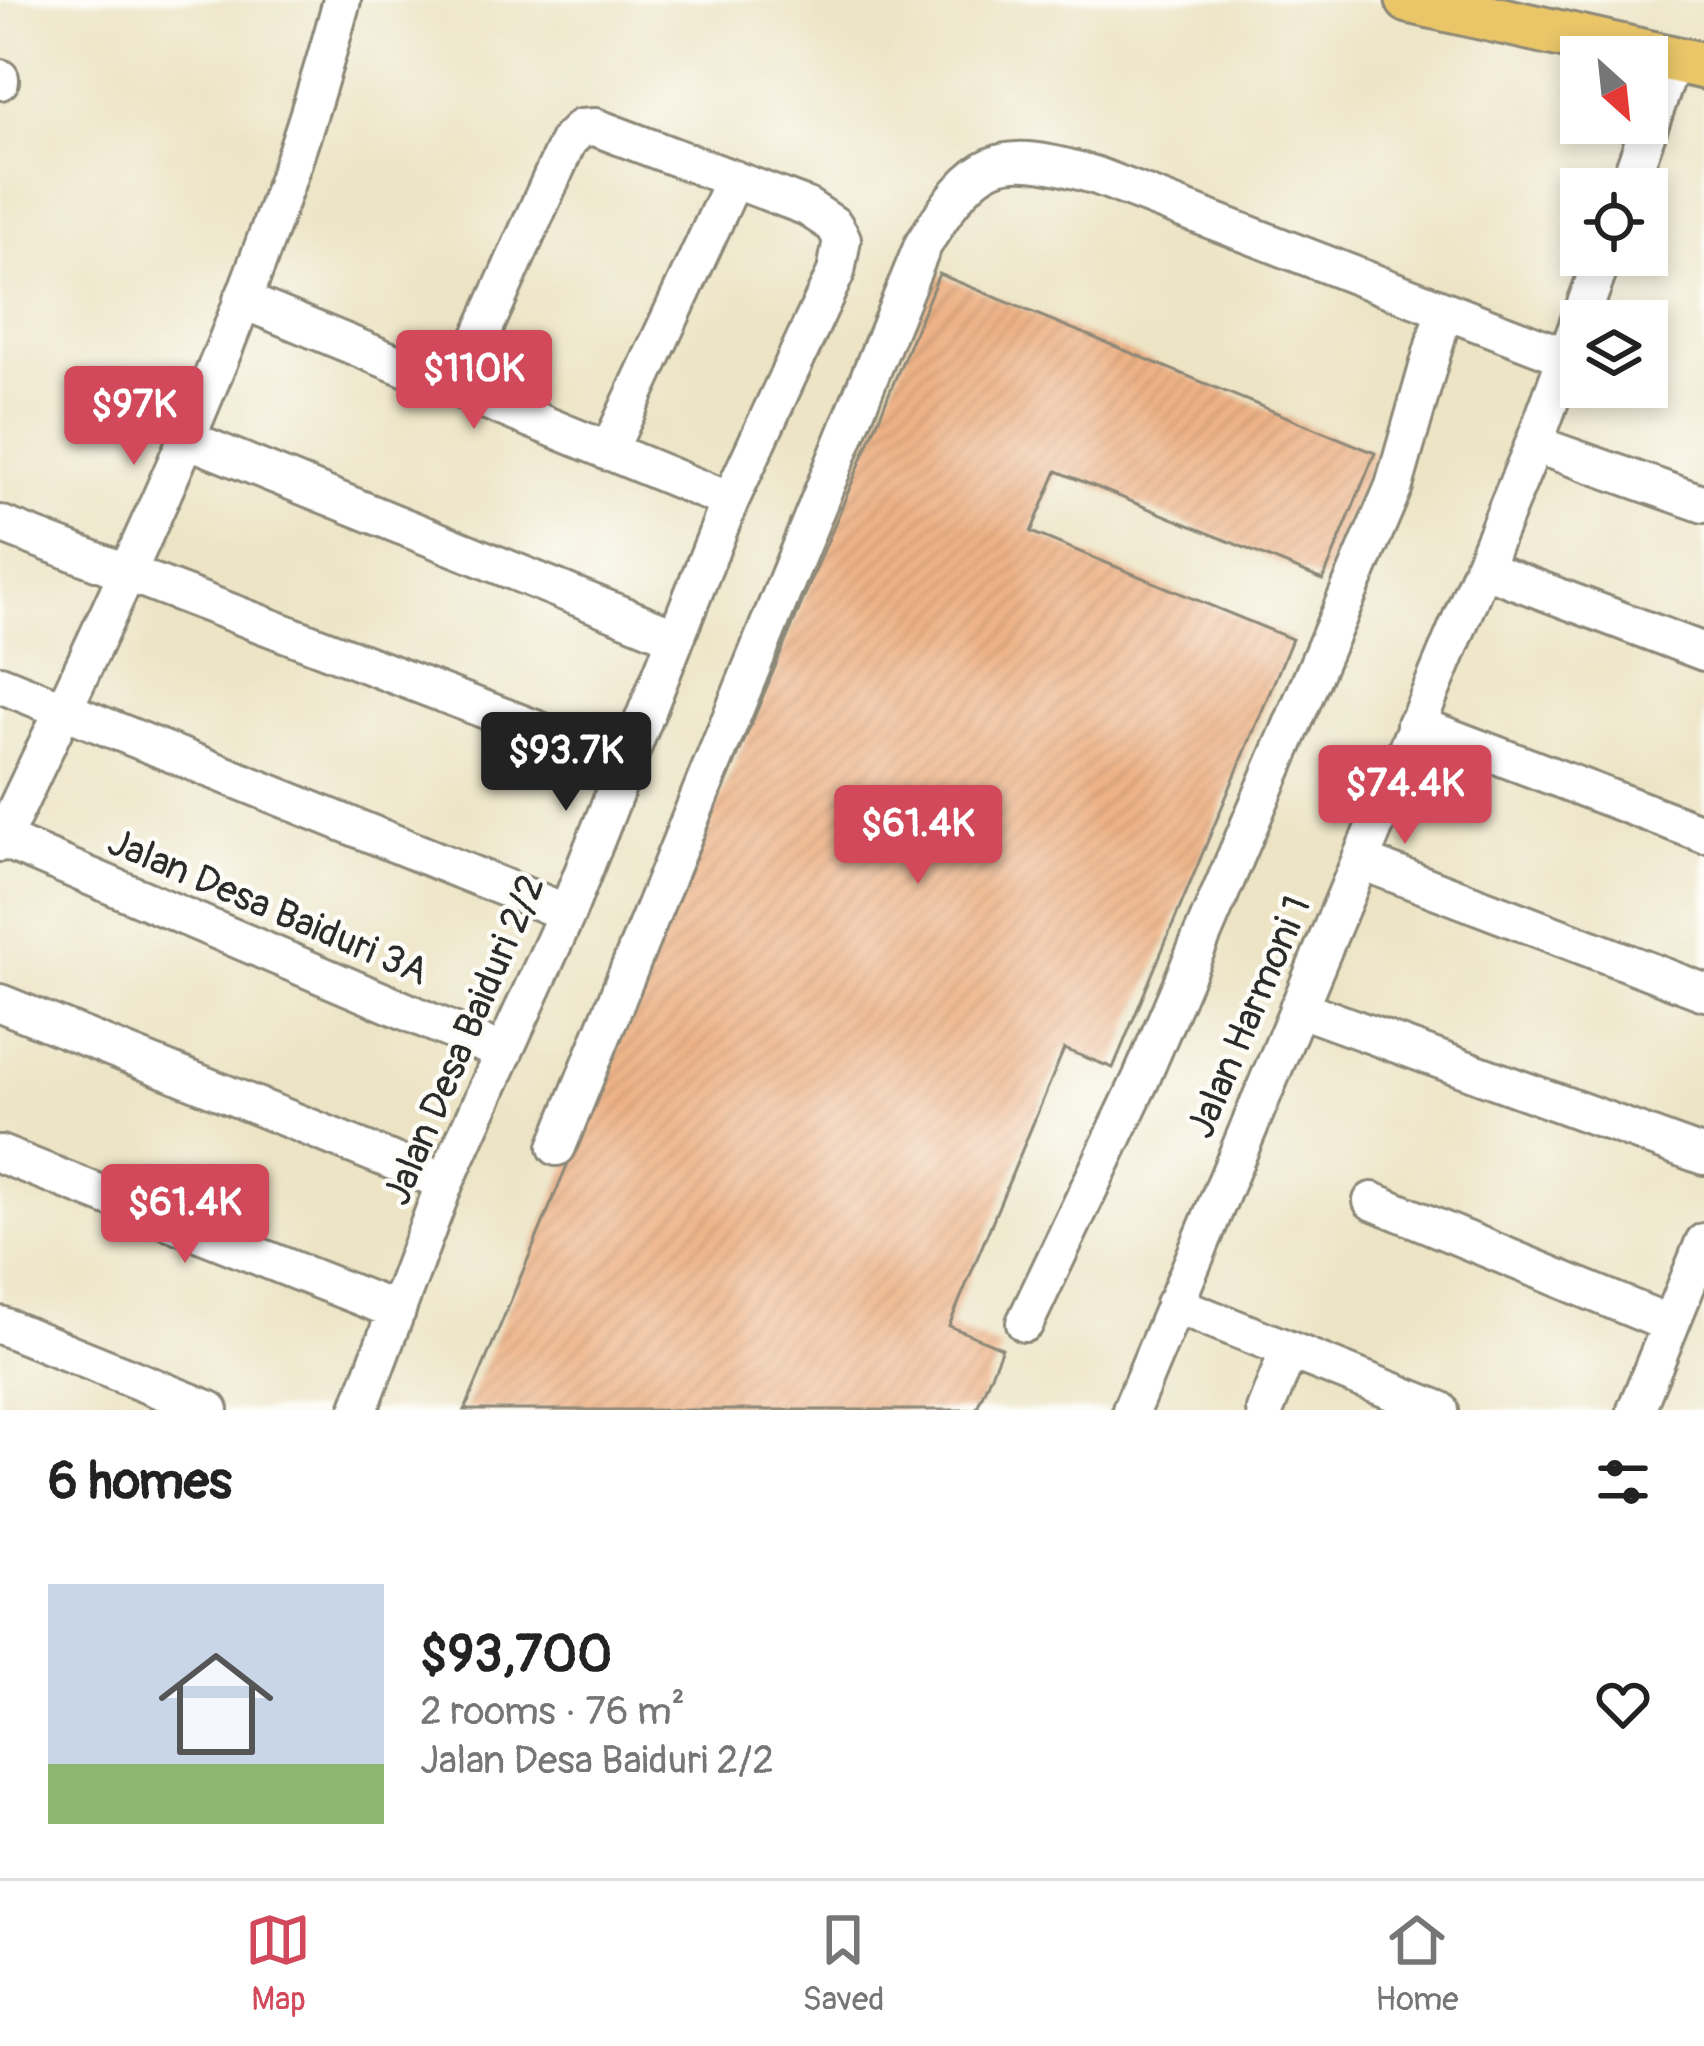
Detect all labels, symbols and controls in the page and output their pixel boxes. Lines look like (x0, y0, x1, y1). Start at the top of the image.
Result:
north arrow (1560, 36, 1668, 144)
map controls (1560, 36, 1668, 408)
button: locate (1560, 168, 1668, 276)
button: layers (1560, 300, 1668, 408)
pin: $110K (390, 330, 558, 432)
text: $110K (423, 344, 525, 393)
pin: $97K (63, 366, 205, 468)
text: $97K (91, 380, 177, 429)
pin: $93.7K (468, 712, 664, 814)
text: $93.7K (508, 726, 624, 775)
pin: $74.4K (1307, 745, 1503, 847)
text: $74.4K (1345, 759, 1465, 808)
pin: $61.4K (820, 785, 1016, 887)
text: $61.4K (861, 799, 975, 848)
street label: Jalan Desa Baiduri 3A (100, 817, 436, 997)
street label: Jalan Desa Baiduri 2/2 (372, 867, 556, 1213)
street label: Jalan Harmoni 1 (1176, 889, 1322, 1145)
pin: $61.4K (87, 1164, 283, 1266)
text: $61.4K (128, 1178, 242, 1227)
icon: filters (1590, 1449, 1656, 1515)
text: 6 homes (48, 1450, 232, 1514)
text: $93,700 (420, 1623, 612, 1687)
icon: home (144, 1632, 288, 1776)
icon: heart (1590, 1671, 1656, 1737)
text: 2 rooms · 76 m² (420, 1687, 685, 1736)
text: Jalan Desa Baiduri 2/2 (420, 1736, 774, 1785)
tab: Map (245, 1907, 311, 2020)
tab: Saved (802, 1907, 884, 2020)
tab: Home (1375, 1907, 1459, 2020)

